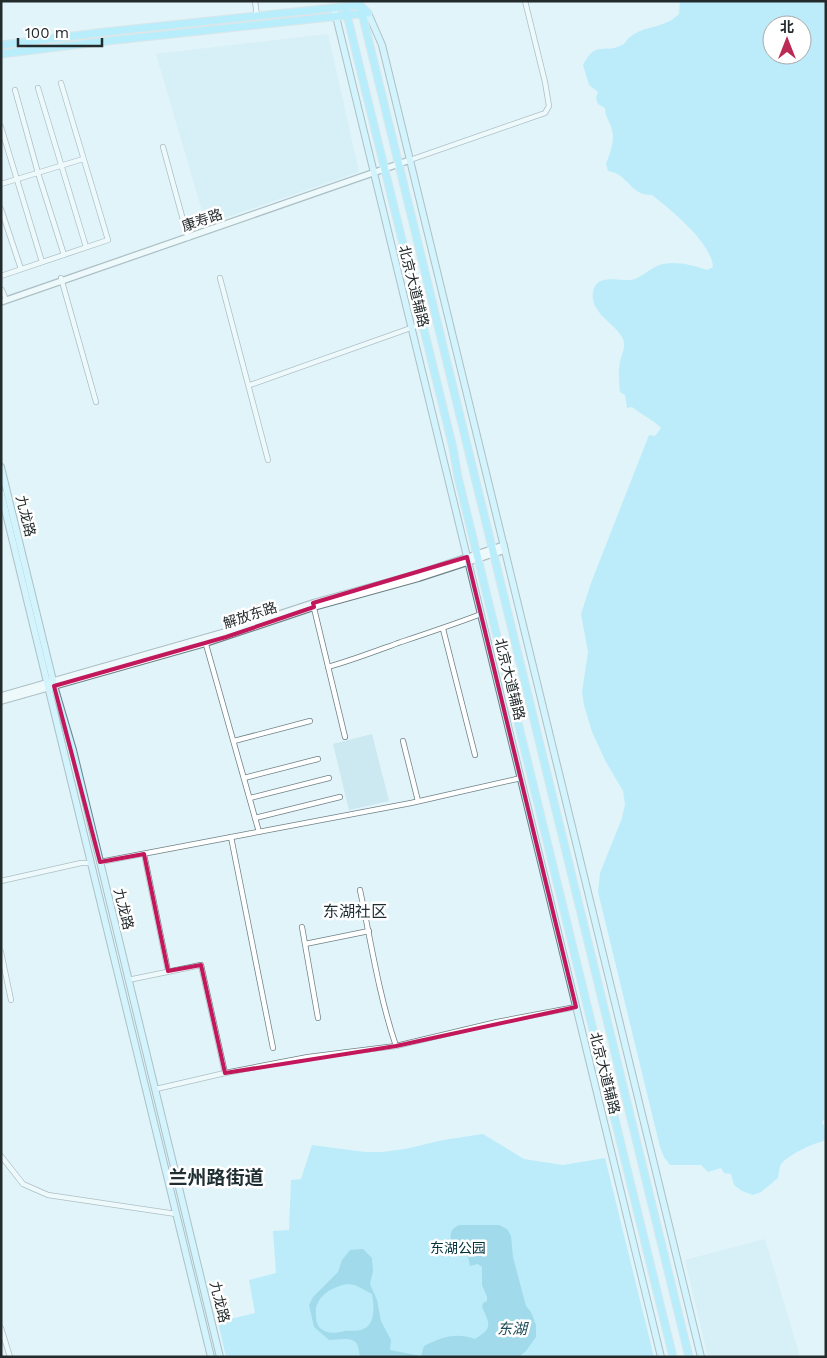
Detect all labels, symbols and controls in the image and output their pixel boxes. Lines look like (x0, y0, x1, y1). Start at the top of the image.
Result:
scale bar (18, 15, 101, 47)
north arrow (762, 15, 812, 65)
text: 北 (780, 19, 794, 35)
text: 100 m (25, 24, 69, 42)
street label: 康寿路 (180, 206, 224, 234)
street label: 北京大道辅路 (396, 243, 432, 329)
street label: 九龙路 (13, 494, 39, 538)
street label: 解放东路 (221, 599, 279, 631)
street label: 北京大道辅路 (492, 636, 528, 722)
street label: 九龙路 (111, 887, 137, 931)
district label: 东湖社区 (323, 902, 387, 921)
street label: 北京大道辅路 (587, 1030, 623, 1116)
district label: 兰州路街道 (168, 1166, 264, 1189)
park label: 东湖公园 (430, 1240, 486, 1256)
street label: 九龙路 (207, 1280, 233, 1324)
water label: 东湖 (497, 1320, 529, 1338)

